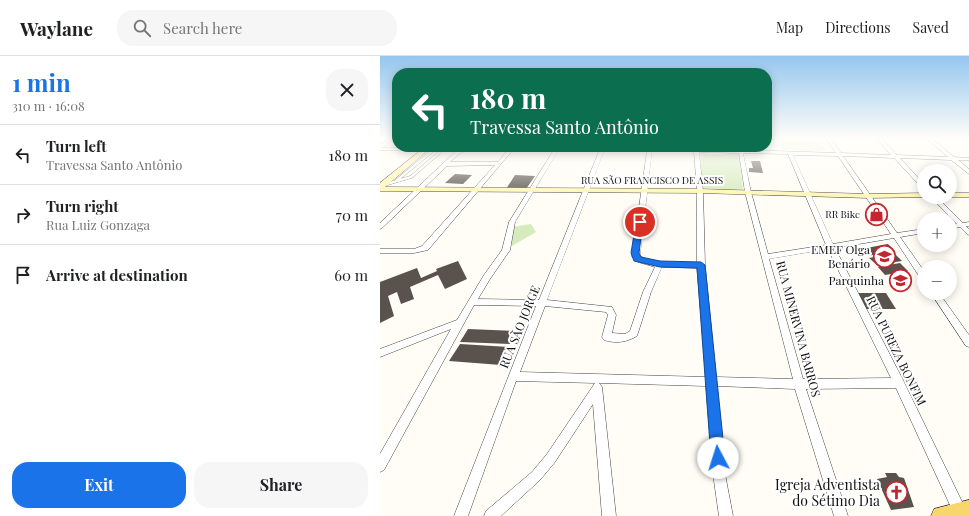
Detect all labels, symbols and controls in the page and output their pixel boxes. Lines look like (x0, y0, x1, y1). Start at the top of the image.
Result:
search box (117, 10, 397, 46)
text: Waylane (20, 15, 93, 41)
icon: search (131, 17, 153, 39)
text: Search here (163, 18, 242, 38)
text: Map (776, 18, 803, 37)
text: Directions (825, 18, 891, 37)
text: Saved (913, 18, 949, 37)
text: 1 min (12, 66, 71, 98)
button: close (326, 69, 368, 111)
text: 180 m (470, 79, 546, 116)
icon: left (404, 84, 456, 136)
text: 310 m · 16:08 (12, 97, 85, 114)
text: Travessa Santo Antônio (470, 115, 659, 139)
text: Turn left (46, 136, 107, 156)
icon: left (12, 144, 34, 166)
text: 180 m (329, 145, 368, 165)
text: Travessa Santo Antônio (46, 156, 182, 173)
map controls (917, 164, 957, 300)
button: search (917, 164, 957, 204)
street label: RUA SÃO FRANCISCO DE ASSIS (581, 173, 723, 187)
text: Turn right (46, 196, 119, 216)
shop icon: RR Bike (863, 201, 889, 227)
icon: right (12, 204, 34, 226)
text: 70 m (336, 205, 368, 225)
pin (623, 205, 657, 239)
place label: RR Bike (825, 207, 860, 221)
icon: arrive (629, 211, 651, 233)
button: + (917, 212, 957, 252)
text: Rua Luiz Gonzaga (46, 216, 150, 233)
place label: EMEF Olga Benário (811, 241, 870, 271)
school or university icon: EMEF Olga Benário (872, 244, 898, 270)
street label: RUA MINERVINA BARROS (773, 259, 825, 398)
button: − (917, 260, 957, 300)
icon: arrive (12, 264, 34, 286)
text: Arrive at destination (46, 265, 188, 285)
text: 60 m (334, 265, 368, 285)
school or university icon: Parquinha (887, 268, 913, 294)
place label: Parquinha (829, 272, 884, 288)
street label: RUA SÃO JORGE (495, 283, 543, 370)
street label: RUA PUREZA BONFIM (863, 293, 930, 408)
position arrow (697, 437, 739, 479)
button: Exit (12, 462, 186, 508)
button: Share (194, 462, 368, 508)
place label: Igreja Adventista do Sétimo Dia (775, 475, 880, 510)
church icon: Igreja Adventista do Sétimo Dia (883, 480, 909, 506)

